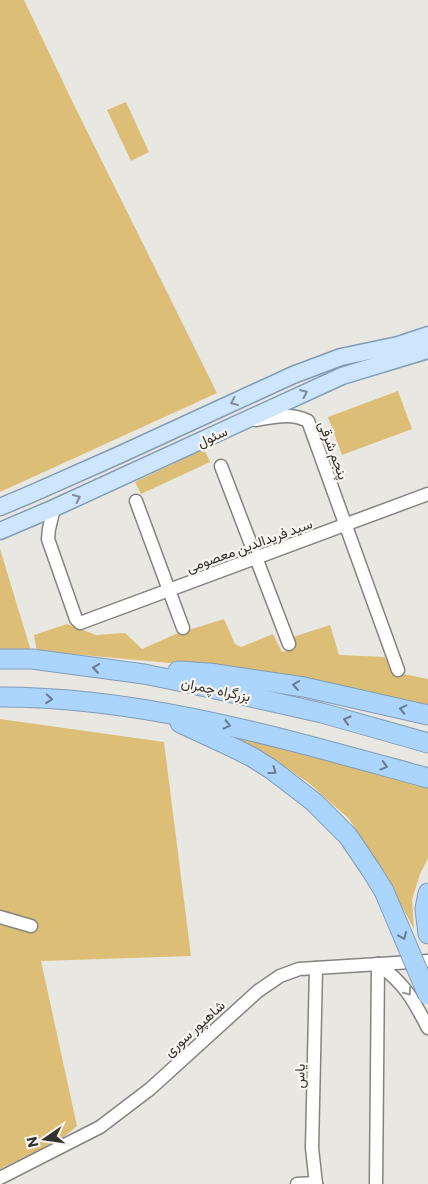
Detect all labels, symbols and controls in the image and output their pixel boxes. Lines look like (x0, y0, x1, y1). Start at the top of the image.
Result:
one-way arrow (299, 389, 308, 400)
one-way arrow (230, 395, 239, 406)
street label: پنجم شرقی (314, 418, 352, 482)
street label: سئول (194, 422, 231, 452)
one-way arrow (72, 493, 81, 504)
street label: سید فریدالدین معصومی (184, 514, 315, 577)
one-way arrow (91, 663, 100, 673)
street label: بزرگراه چمران (179, 673, 252, 707)
one-way arrow (292, 681, 301, 691)
one-way arrow (45, 693, 53, 704)
one-way arrow (399, 704, 407, 715)
one-way arrow (344, 716, 352, 726)
one-way arrow (222, 719, 231, 730)
one-way arrow (379, 760, 387, 770)
one-way arrow (267, 765, 277, 774)
one-way arrow (396, 931, 407, 940)
one-way arrow (402, 987, 411, 996)
street label: شاهپور سوری (160, 996, 229, 1061)
street label: یاس (290, 1064, 309, 1088)
north arrow (20, 1114, 70, 1164)
text: N (22, 1135, 41, 1149)

